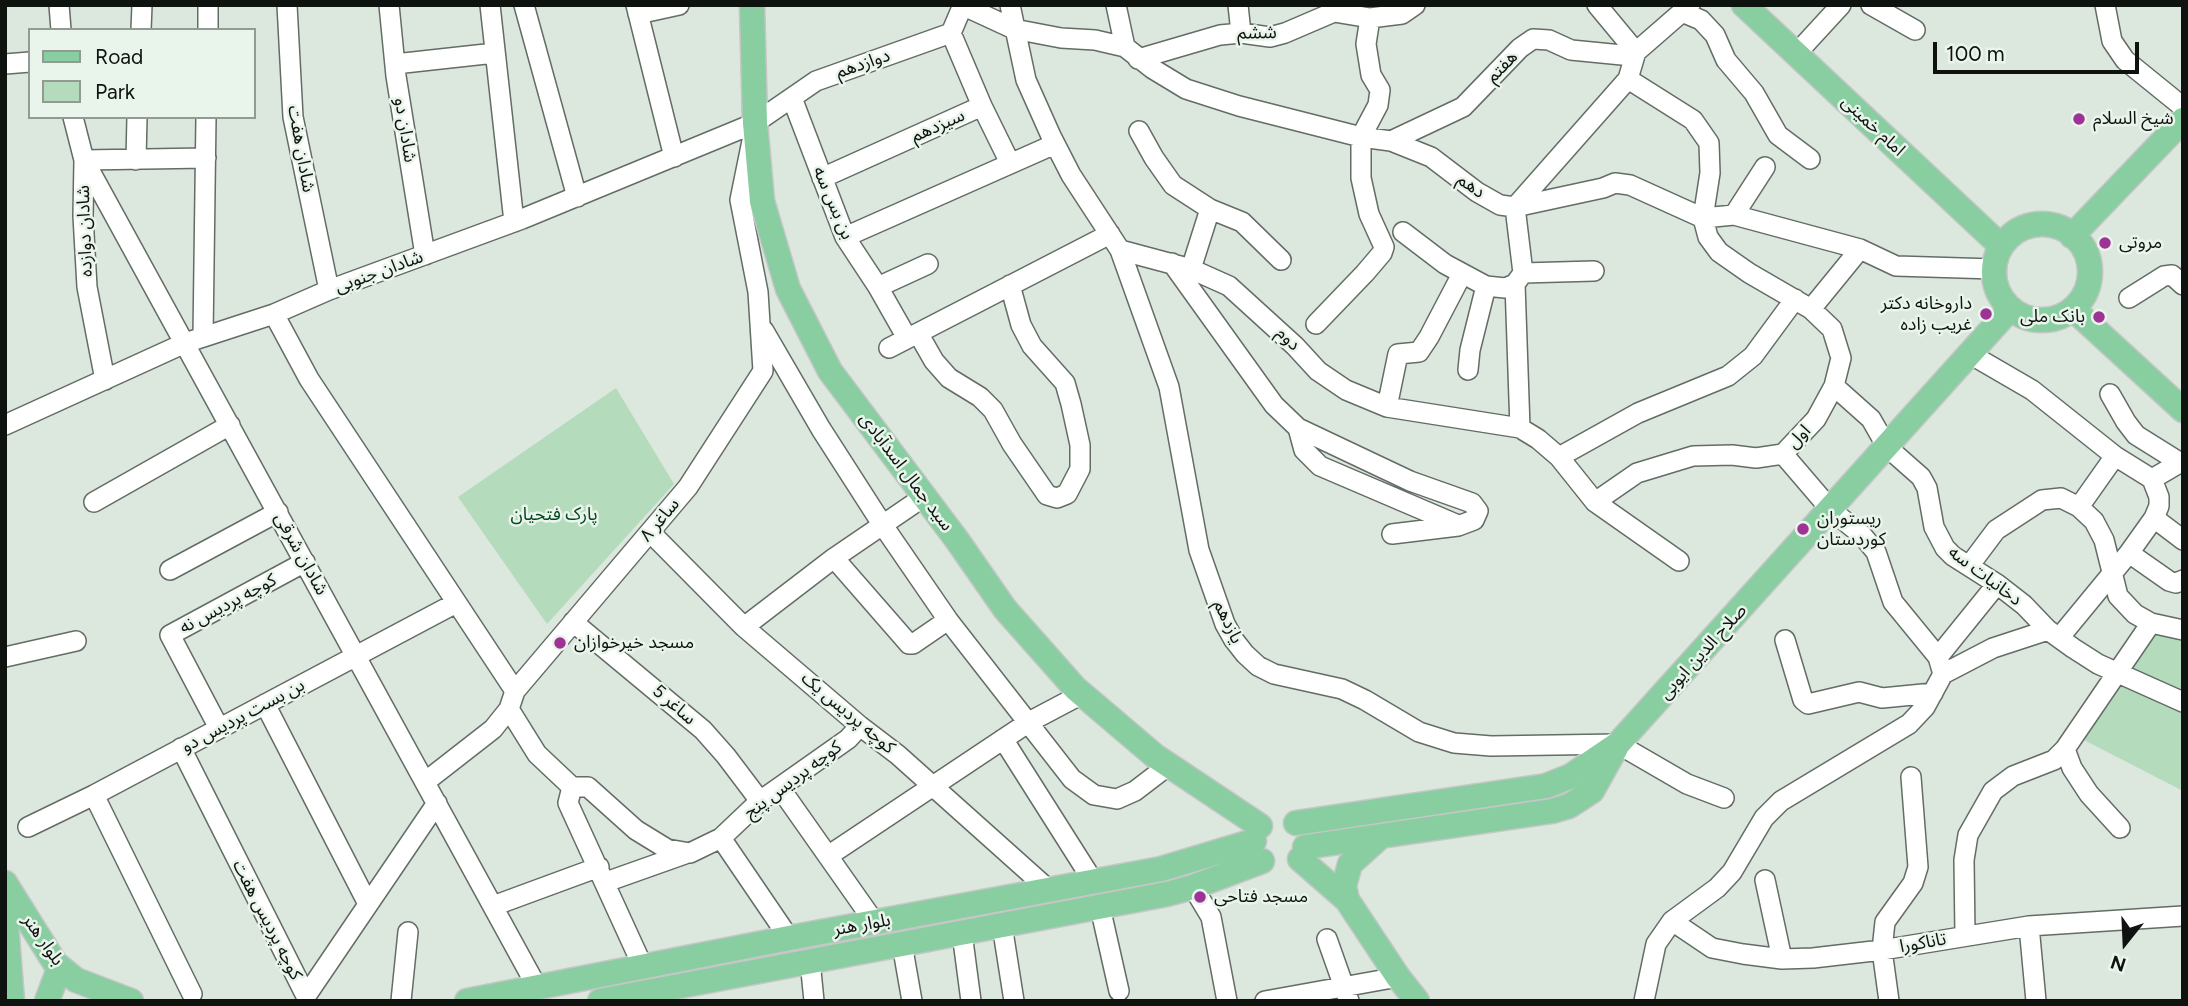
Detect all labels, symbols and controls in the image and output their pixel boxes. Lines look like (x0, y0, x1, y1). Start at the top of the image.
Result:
street label: ششم (1237, 22, 1277, 44)
legend (28, 28, 256, 119)
scale bar (1936, 28, 2142, 72)
text: 100 m (1946, 41, 2005, 66)
text: Road (95, 44, 143, 69)
street label: دوازدهم (833, 45, 893, 83)
street label: هفتم (1482, 47, 1522, 87)
text: Park (95, 79, 135, 104)
street label: امام خمینی (1837, 91, 1909, 161)
street label: شادان دو (389, 96, 421, 164)
street label: شادان هفت (283, 104, 319, 194)
street label: سیزدهم (908, 105, 968, 147)
place label: شیخ السلام (2093, 108, 2174, 130)
marker: شیخ السلام (2071, 111, 2087, 127)
street label: بن بس سه (808, 163, 858, 243)
street label: دهم (1453, 169, 1489, 203)
street label: شادان دوازده (73, 185, 97, 277)
place label: مروتی (2119, 232, 2162, 254)
marker: مروتی (2097, 235, 2113, 251)
street label: شادان جنوبی (332, 246, 426, 298)
place label: داروخانه دکتر غریب زاده (1881, 293, 1972, 336)
marker: داروخانه دکتر غریب زاده (1978, 306, 1994, 322)
place label: بانک ملی (2020, 306, 2085, 328)
marker: بانک ملی (2091, 309, 2107, 325)
street label: دوم (1271, 322, 1305, 356)
street label: سید جمال اسدآبادی (854, 409, 958, 535)
street label: اول (1783, 421, 1815, 453)
street label: ساغر ٨ (636, 494, 684, 546)
park label: پارک فتحیان (510, 504, 598, 526)
place label: ریستوران کوردستان (1817, 508, 1886, 550)
street label: شادان شرقی (269, 509, 333, 599)
marker: ریستوران کوردستان (1795, 521, 1811, 537)
street label: دخانیات سه (1944, 541, 2026, 611)
street label: کوچه پردیس نه (176, 569, 280, 639)
street label: یازدهم (1209, 597, 1247, 647)
street label: صلاح الدین ایوبی (1655, 600, 1751, 704)
place label: مسجد خیرخوازان (574, 632, 694, 654)
marker: مسجد خیرخوازان (552, 635, 568, 651)
street label: کوچه پردیس یک (797, 667, 899, 759)
street label: بن بست پردیس دو (178, 674, 308, 758)
street label: ساغر 5 (648, 680, 700, 730)
street label: کوچه پردیس پنج (740, 736, 846, 824)
street label: کوچه پردیس هفت (227, 856, 307, 984)
place label: مسجد فتاحی (1214, 886, 1308, 908)
marker: مسجد فتاحی (1192, 889, 1208, 905)
north arrow (2090, 908, 2160, 978)
street label: بلوار هنر (832, 909, 892, 941)
street label: بلوار هنر (18, 910, 68, 970)
street label: تاناکورا (1898, 928, 1948, 958)
text: N (2108, 950, 2129, 977)

